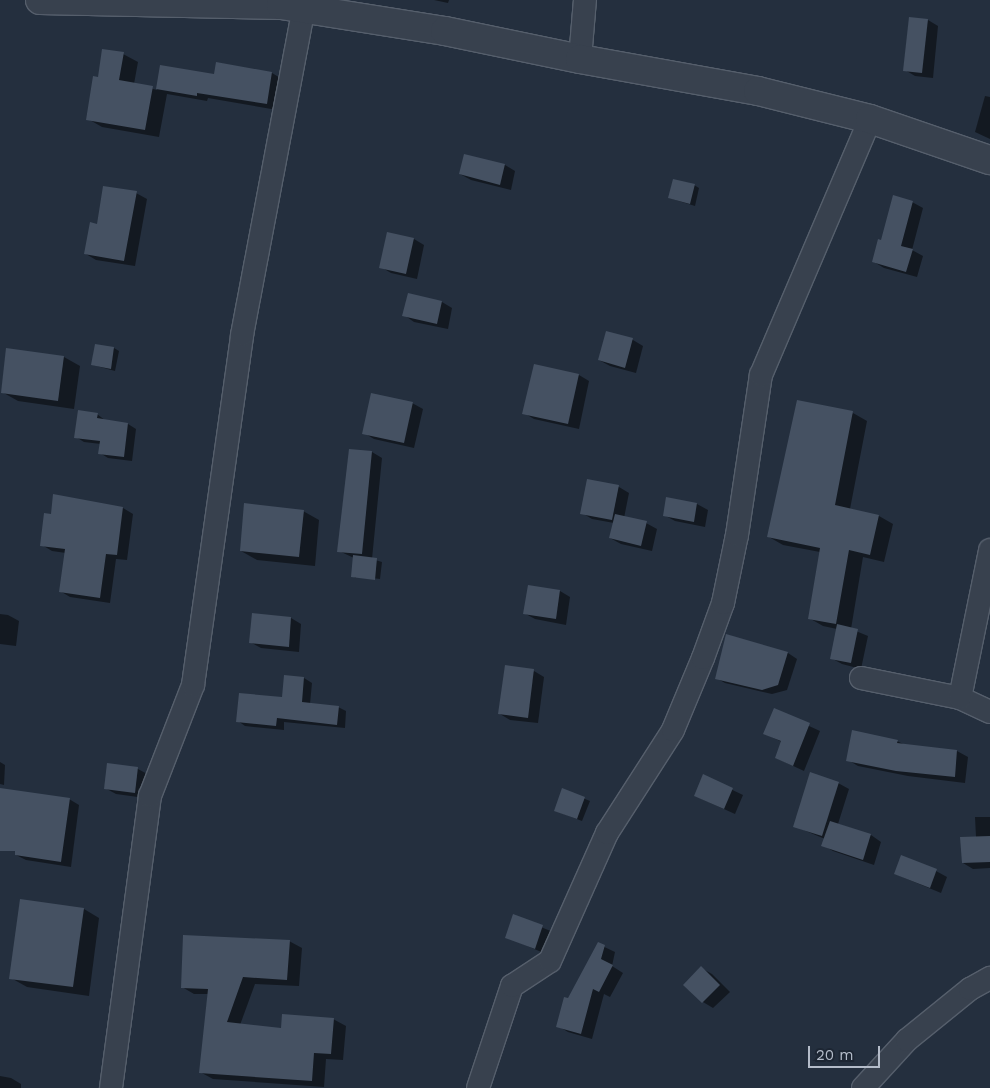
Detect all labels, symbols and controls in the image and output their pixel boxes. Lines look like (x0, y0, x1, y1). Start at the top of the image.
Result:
scale bar (810, 1036, 882, 1068)
text: 20 m (816, 1046, 854, 1064)

